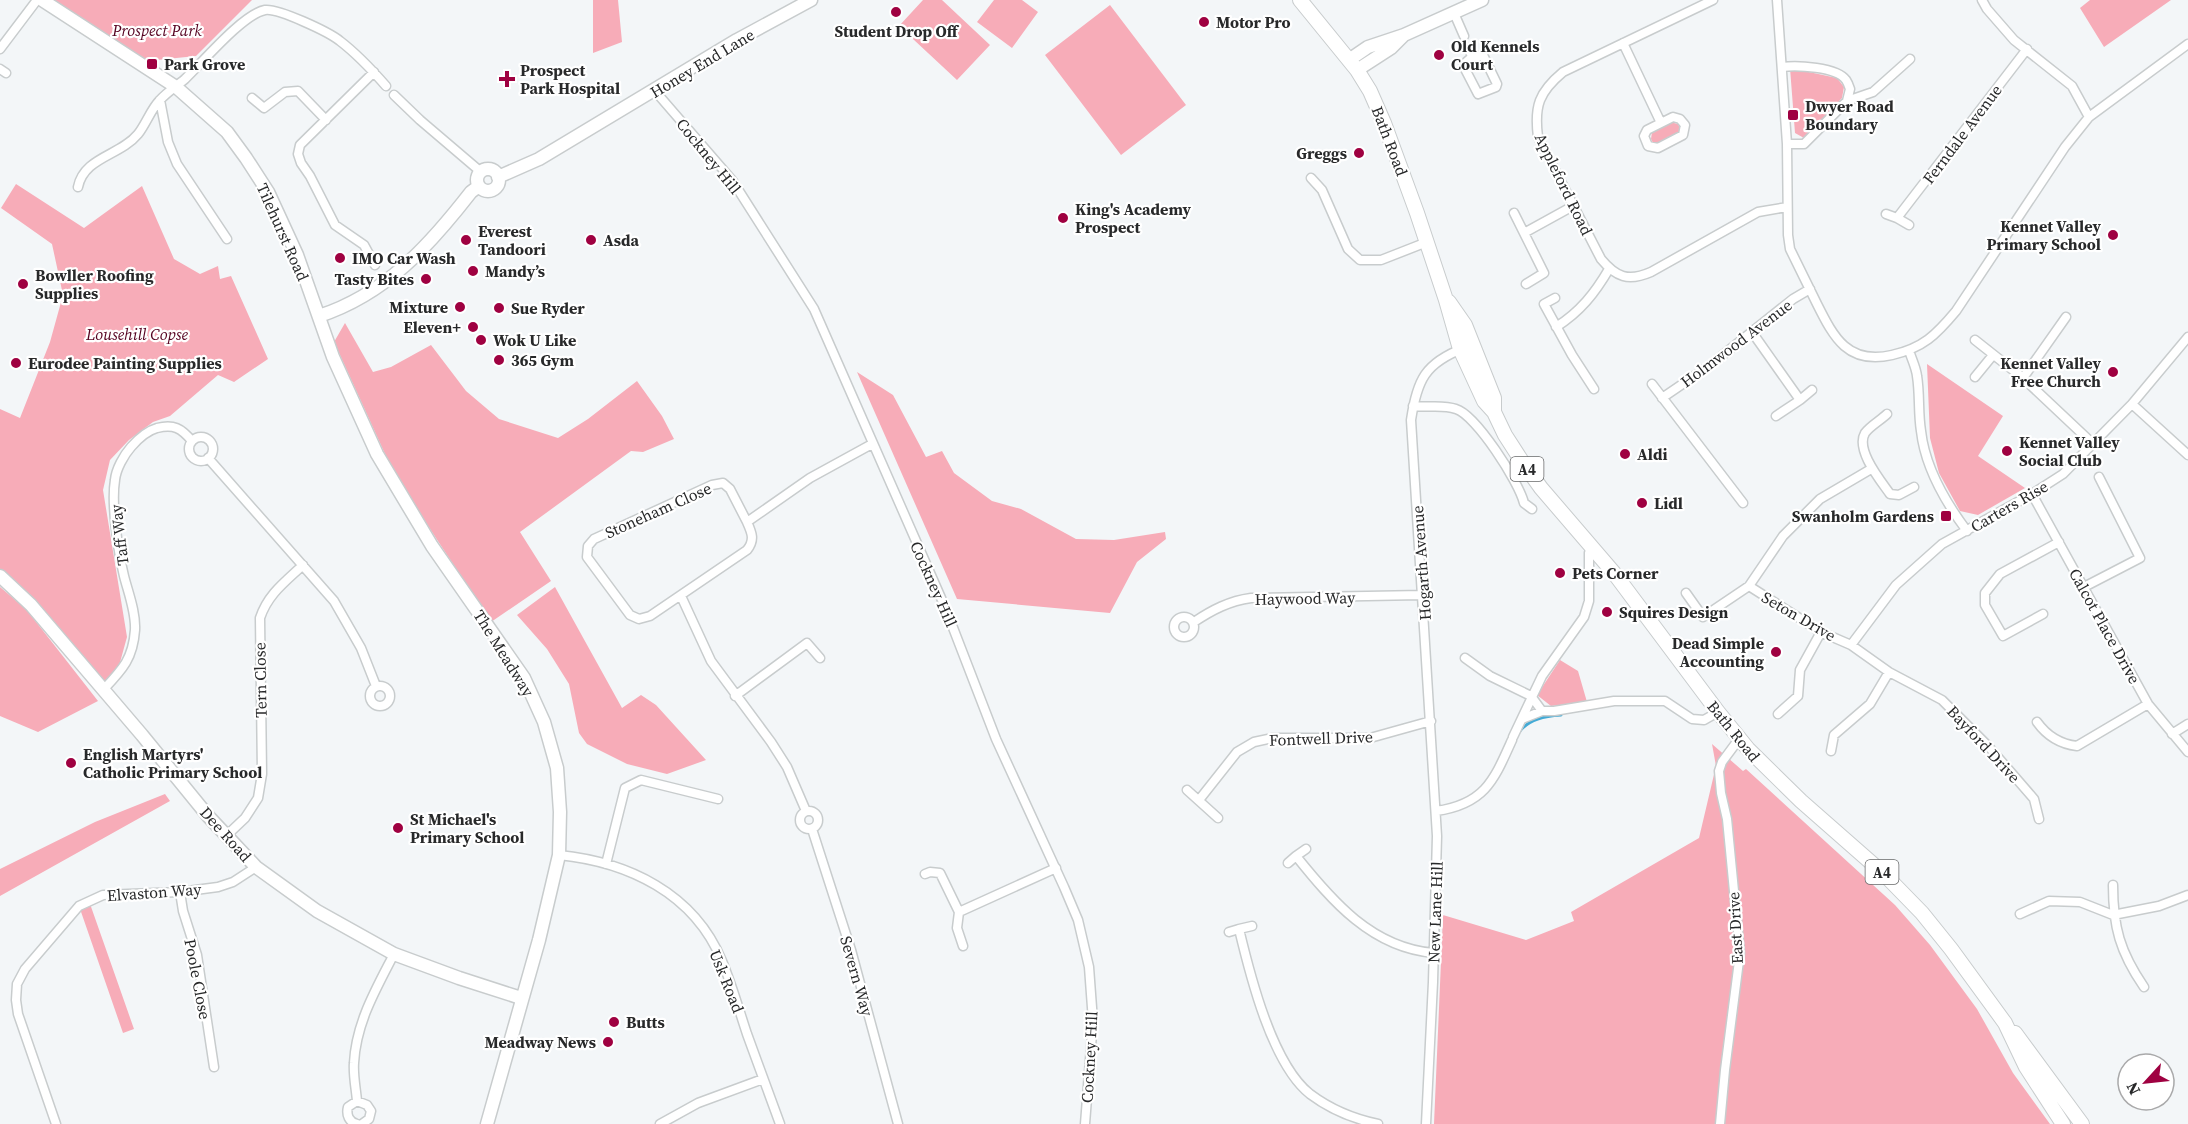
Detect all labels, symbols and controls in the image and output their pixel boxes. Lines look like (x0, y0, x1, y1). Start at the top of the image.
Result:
marker: Student Drop Off (889, 5, 903, 19)
place label: Motor Pro (1216, 11, 1290, 33)
marker: Motor Pro (1197, 15, 1211, 29)
park label: Prospect Park (111, 19, 202, 41)
place label: Student Drop Off (834, 20, 960, 42)
street label: Honey End Lane (646, 23, 758, 103)
place label: Old Kennels Court (1451, 35, 1539, 75)
marker: Old Kennels Court (1432, 48, 1446, 62)
place label: Park Grove (164, 53, 245, 75)
marker: Park Grove (145, 57, 159, 71)
place label: Prospect Park Hospital (520, 59, 620, 99)
marker: Prospect Park Hospital (498, 70, 516, 88)
street label: Ferndale Avenue (1917, 80, 2007, 188)
place label: Dwyer Road Boundary (1805, 95, 1894, 135)
street label: Bath Road (1367, 103, 1413, 179)
marker: Dwyer Road Boundary (1786, 108, 1800, 122)
street label: Cockney Hill (672, 113, 747, 199)
street label: Appleford Road (1530, 129, 1598, 239)
place label: Greggs (1296, 142, 1347, 164)
marker: Greggs (1352, 146, 1366, 160)
street label: Tilehurst Road (252, 180, 314, 284)
place label: King's Academy Prospect (1075, 198, 1191, 238)
marker: King's Academy Prospect (1056, 211, 1070, 225)
place label: Kennet Valley Primary School (1987, 215, 2101, 255)
place label: Everest Tandoori (478, 220, 546, 260)
marker: Kennet Valley Primary School (2106, 228, 2120, 242)
place label: Asda (603, 229, 639, 251)
marker: Everest Tandoori (459, 233, 473, 247)
marker: Asda (584, 233, 598, 247)
place label: IMO Car Wash (352, 247, 456, 269)
marker: IMO Car Wash (333, 251, 347, 265)
place label: Mandy’s (485, 260, 545, 282)
place label: Bowller Roofing Supplies (35, 264, 154, 304)
marker: Mandy’s (466, 264, 480, 278)
place label: Tasty Bites (335, 268, 414, 290)
marker: Tasty Bites (419, 272, 433, 286)
marker: Bowller Roofing Supplies (16, 277, 30, 291)
street label: Holmwood Avenue (1676, 294, 1796, 392)
place label: Mixture (389, 296, 448, 318)
place label: Sue Ryder (511, 297, 585, 319)
marker: Mixture (453, 300, 467, 314)
marker: Sue Ryder (492, 301, 506, 315)
place label: Eleven+ (403, 316, 461, 338)
marker: Eleven+ (466, 320, 480, 334)
park label: Lousehill Copse (85, 323, 188, 345)
place label: Wok U Like (493, 329, 576, 351)
marker: Wok U Like (474, 333, 488, 347)
place label: 365 Gym (511, 349, 574, 371)
place label: Eurodee Painting Supplies (28, 352, 222, 374)
place label: Kennet Valley Free Church (2000, 352, 2101, 392)
marker: 365 Gym (492, 353, 506, 367)
marker: Eurodee Painting Supplies (9, 356, 23, 370)
marker: Kennet Valley Free Church (2106, 365, 2120, 379)
place label: Kennet Valley Social Club (2019, 431, 2120, 471)
place label: Aldi (1637, 443, 1668, 465)
marker: Kennet Valley Social Club (2000, 444, 2014, 458)
marker: Aldi (1618, 447, 1632, 461)
road number: A4 (1510, 457, 1544, 481)
street label: Carters Rise (1966, 475, 2052, 537)
street label: Stoneham Close (601, 477, 715, 543)
place label: Lidl (1654, 492, 1683, 514)
marker: Lidl (1635, 496, 1649, 510)
street label: Taff Way (104, 502, 134, 567)
street label: Hogarth Avenue (1406, 505, 1436, 621)
place label: Swanholm Gardens (1792, 505, 1934, 527)
marker: Swanholm Gardens (1939, 509, 1953, 523)
street label: Cockney Hill (905, 538, 963, 631)
place label: Pets Corner (1572, 562, 1659, 584)
street label: Calcot Place Drive (2064, 564, 2146, 688)
marker: Pets Corner (1553, 566, 1567, 580)
street label: Haywood Way (1254, 586, 1356, 610)
street label: Seton Drive (1758, 586, 1840, 646)
place label: Squires Design (1619, 601, 1728, 623)
street label: The Meadway (469, 605, 540, 701)
marker: Squires Design (1600, 605, 1614, 619)
place label: Dead Simple Accounting (1672, 632, 1764, 672)
street label: Tern Close (248, 642, 272, 718)
marker: Dead Simple Accounting (1769, 645, 1783, 659)
street label: Bath Road (1702, 696, 1766, 766)
street label: Bayford Drive (1942, 701, 2026, 787)
street label: Fontwell Drive (1269, 725, 1373, 751)
place label: English Martyrs' Catholic Primary School (83, 743, 262, 783)
marker: English Martyrs' Catholic Primary School (64, 756, 78, 770)
street label: Dee Road (195, 801, 257, 867)
place label: St Michael's Primary School (410, 808, 524, 848)
marker: St Michael's Primary School (391, 821, 405, 835)
road number: A4 (1866, 860, 1898, 884)
street label: New Lane Hill (1422, 861, 1448, 963)
street label: Elvaston Way (106, 878, 203, 906)
street label: East Drive (1722, 891, 1748, 965)
street label: Severn Way (835, 933, 879, 1019)
street label: Poole Close (179, 937, 217, 1021)
street label: Usk Road (704, 946, 750, 1016)
street label: Cockney Hill (1076, 1010, 1102, 1103)
place label: Butts (626, 1011, 665, 1033)
marker: Butts (607, 1015, 621, 1029)
place label: Meadway News (485, 1031, 596, 1053)
marker: Meadway News (601, 1035, 615, 1049)
north arrow (2116, 1052, 2176, 1112)
text: N (2120, 1078, 2145, 1099)

